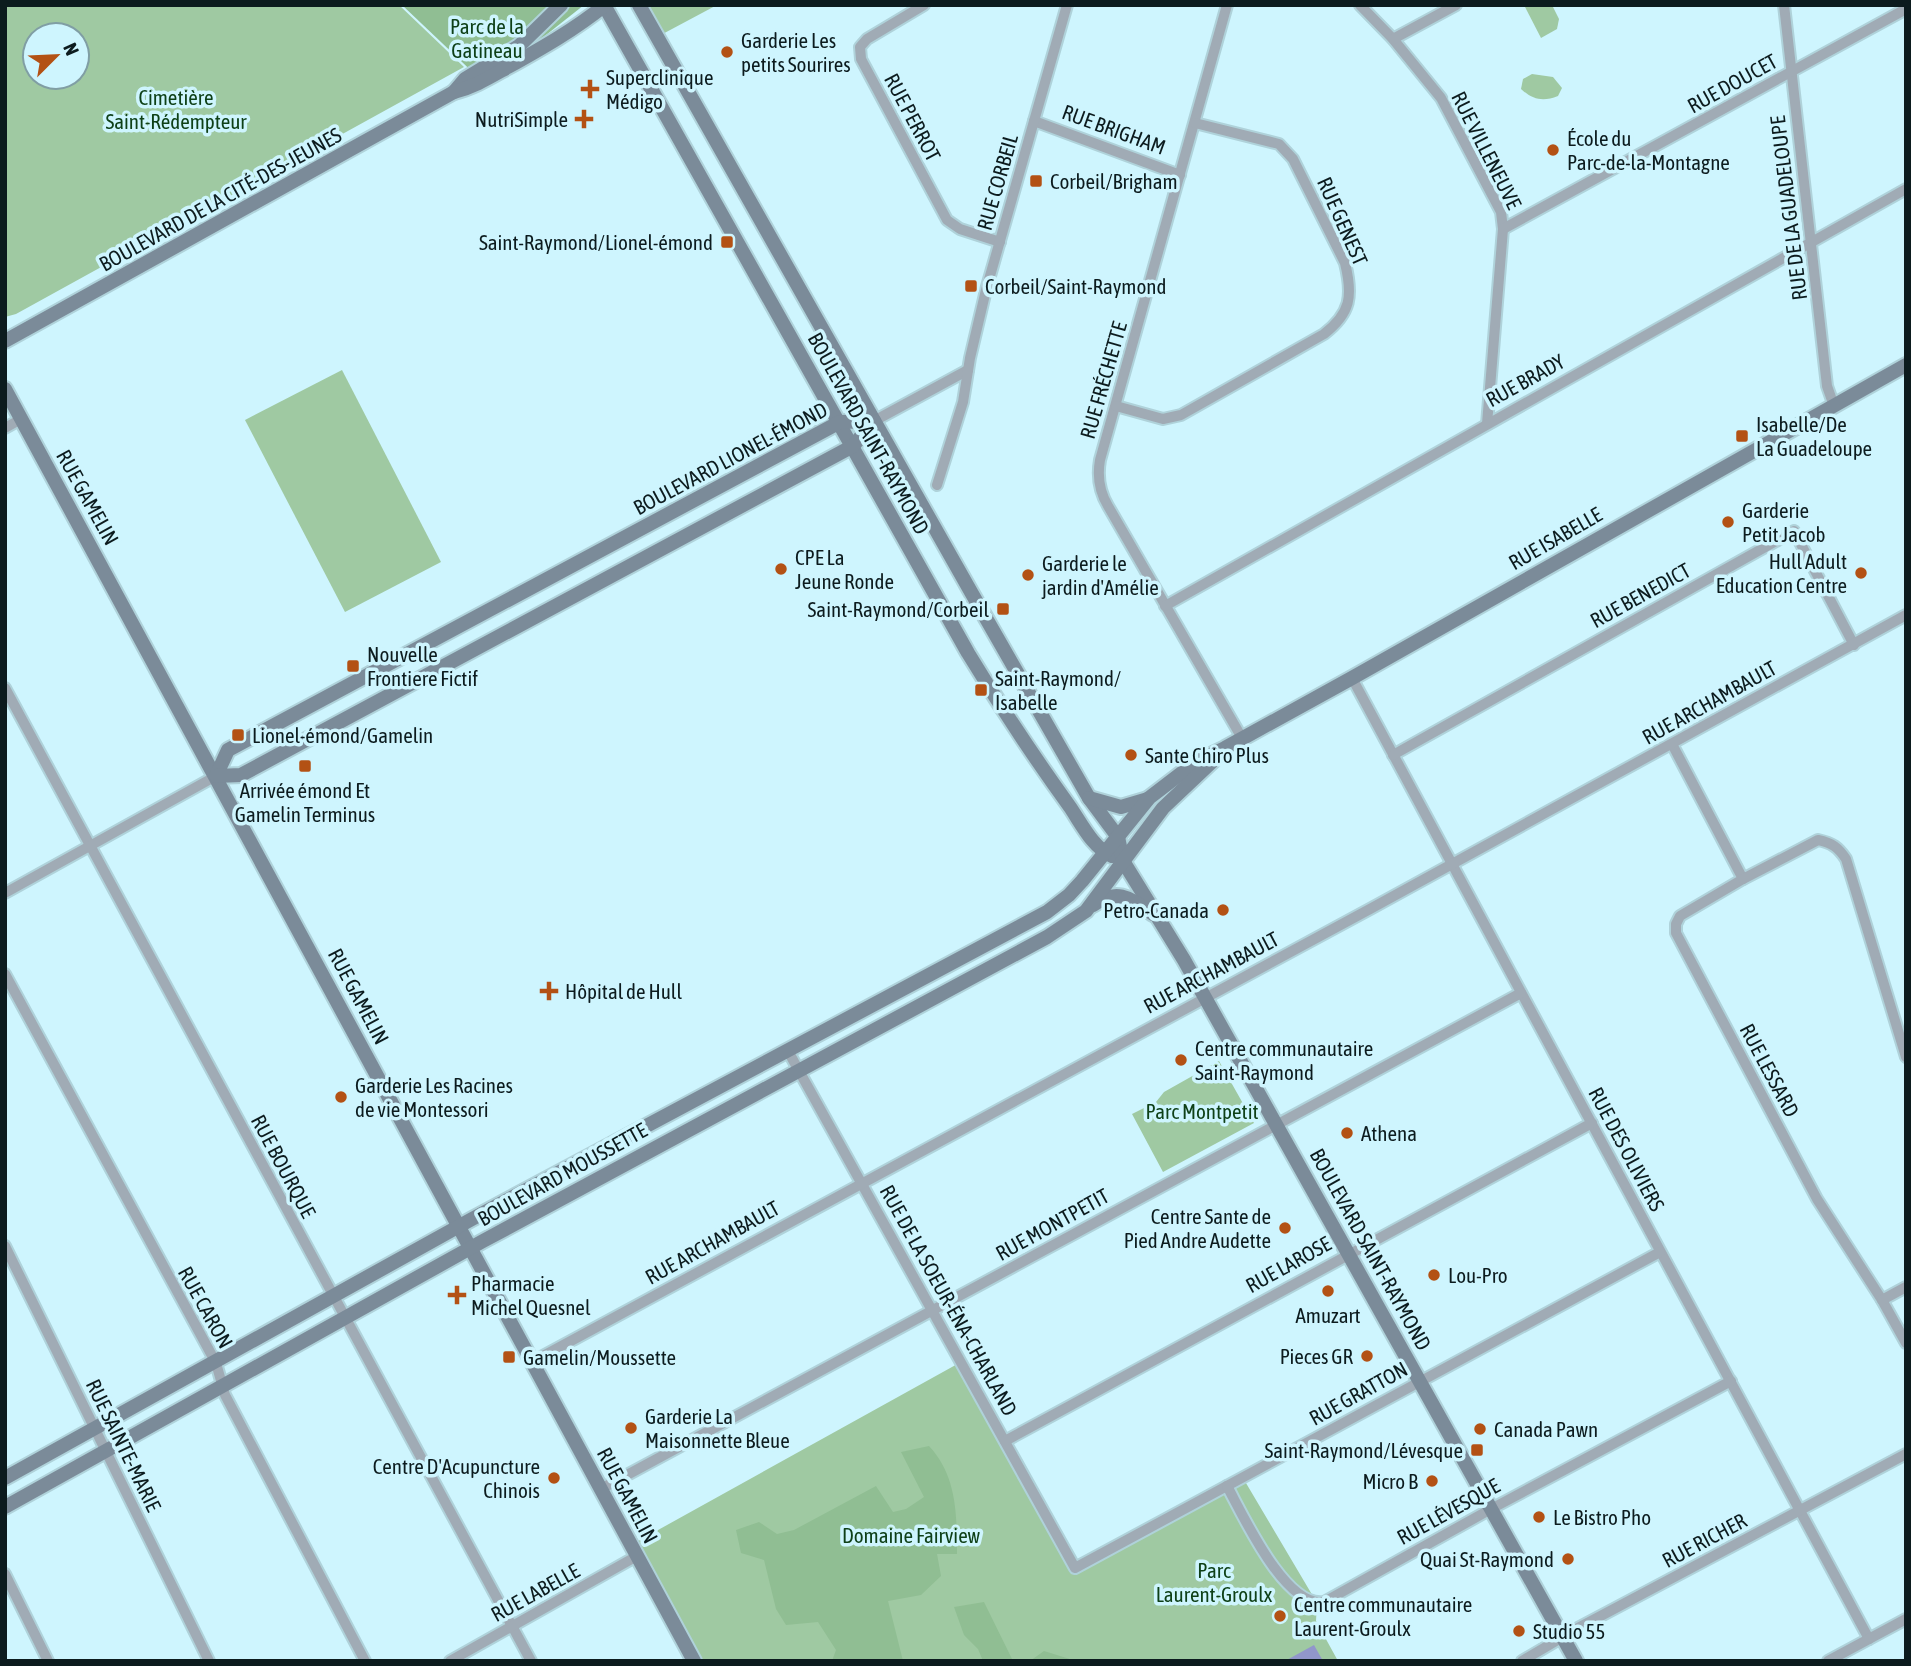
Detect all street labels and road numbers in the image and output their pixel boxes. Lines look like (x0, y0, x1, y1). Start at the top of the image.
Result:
street label: RUE DOUCET (1683, 49, 1781, 117)
street label: RUE PERROT (880, 69, 946, 165)
street label: RUE VILLENEUVE (1447, 87, 1527, 213)
street label: RUE BRIGHAM (1059, 99, 1169, 159)
street label: RUE DE LA GUADELOUPE (1765, 114, 1811, 302)
street label: BOULEVARD DE LA CITÉ-DES-JEUNES (95, 122, 345, 276)
street label: RUE CORBEIL (972, 131, 1022, 233)
street label: RUE GENEST (1313, 173, 1373, 269)
street label: RUE FRÉCHETTE (1075, 319, 1131, 441)
street label: BOULEVARD SAINT-RAYMOND (804, 328, 934, 538)
street label: RUE BRADY (1482, 348, 1569, 411)
street label: BOULEVARD LIONEL-ÉMOND (629, 397, 831, 519)
street label: RUE GAMELIN (52, 445, 124, 549)
street label: RUE ISABELLE (1504, 502, 1606, 574)
street label: RUE BENEDICT (1586, 558, 1694, 632)
street label: RUE ARCHAMBAULT (1638, 655, 1780, 749)
street label: RUE ARCHAMBAULT (1139, 926, 1283, 1018)
street label: RUE GAMELIN (324, 944, 394, 1048)
street label: RUE LESSARD (1735, 1019, 1805, 1121)
street label: RUE DES OLIVIERS (1584, 1083, 1670, 1215)
street label: RUE BOURQUE (247, 1110, 321, 1222)
street label: BOULEVARD MOUSSETTE (473, 1118, 651, 1230)
street label: BOULEVARD SAINT-RAYMOND (1306, 1144, 1436, 1354)
street label: RUE DE LA SOEUR-ÉNA-CHARLAND (876, 1181, 1022, 1419)
street label: RUE MONTPETIT (991, 1183, 1113, 1265)
street label: RUE ARCHAMBAULT (641, 1195, 783, 1289)
street label: RUE LAROSE (1241, 1231, 1335, 1297)
street label: RUE CARON (174, 1262, 238, 1352)
street label: RUE GRATTON (1305, 1356, 1411, 1430)
street label: RUE SAINTE-MARIE (82, 1375, 166, 1515)
street label: RUE GAMELIN (593, 1443, 663, 1547)
street label: RUE LÉVESQUE (1393, 1473, 1503, 1549)
street label: RUE RICHER (1658, 1508, 1751, 1572)
street label: RUE LABELLE (487, 1558, 583, 1626)

